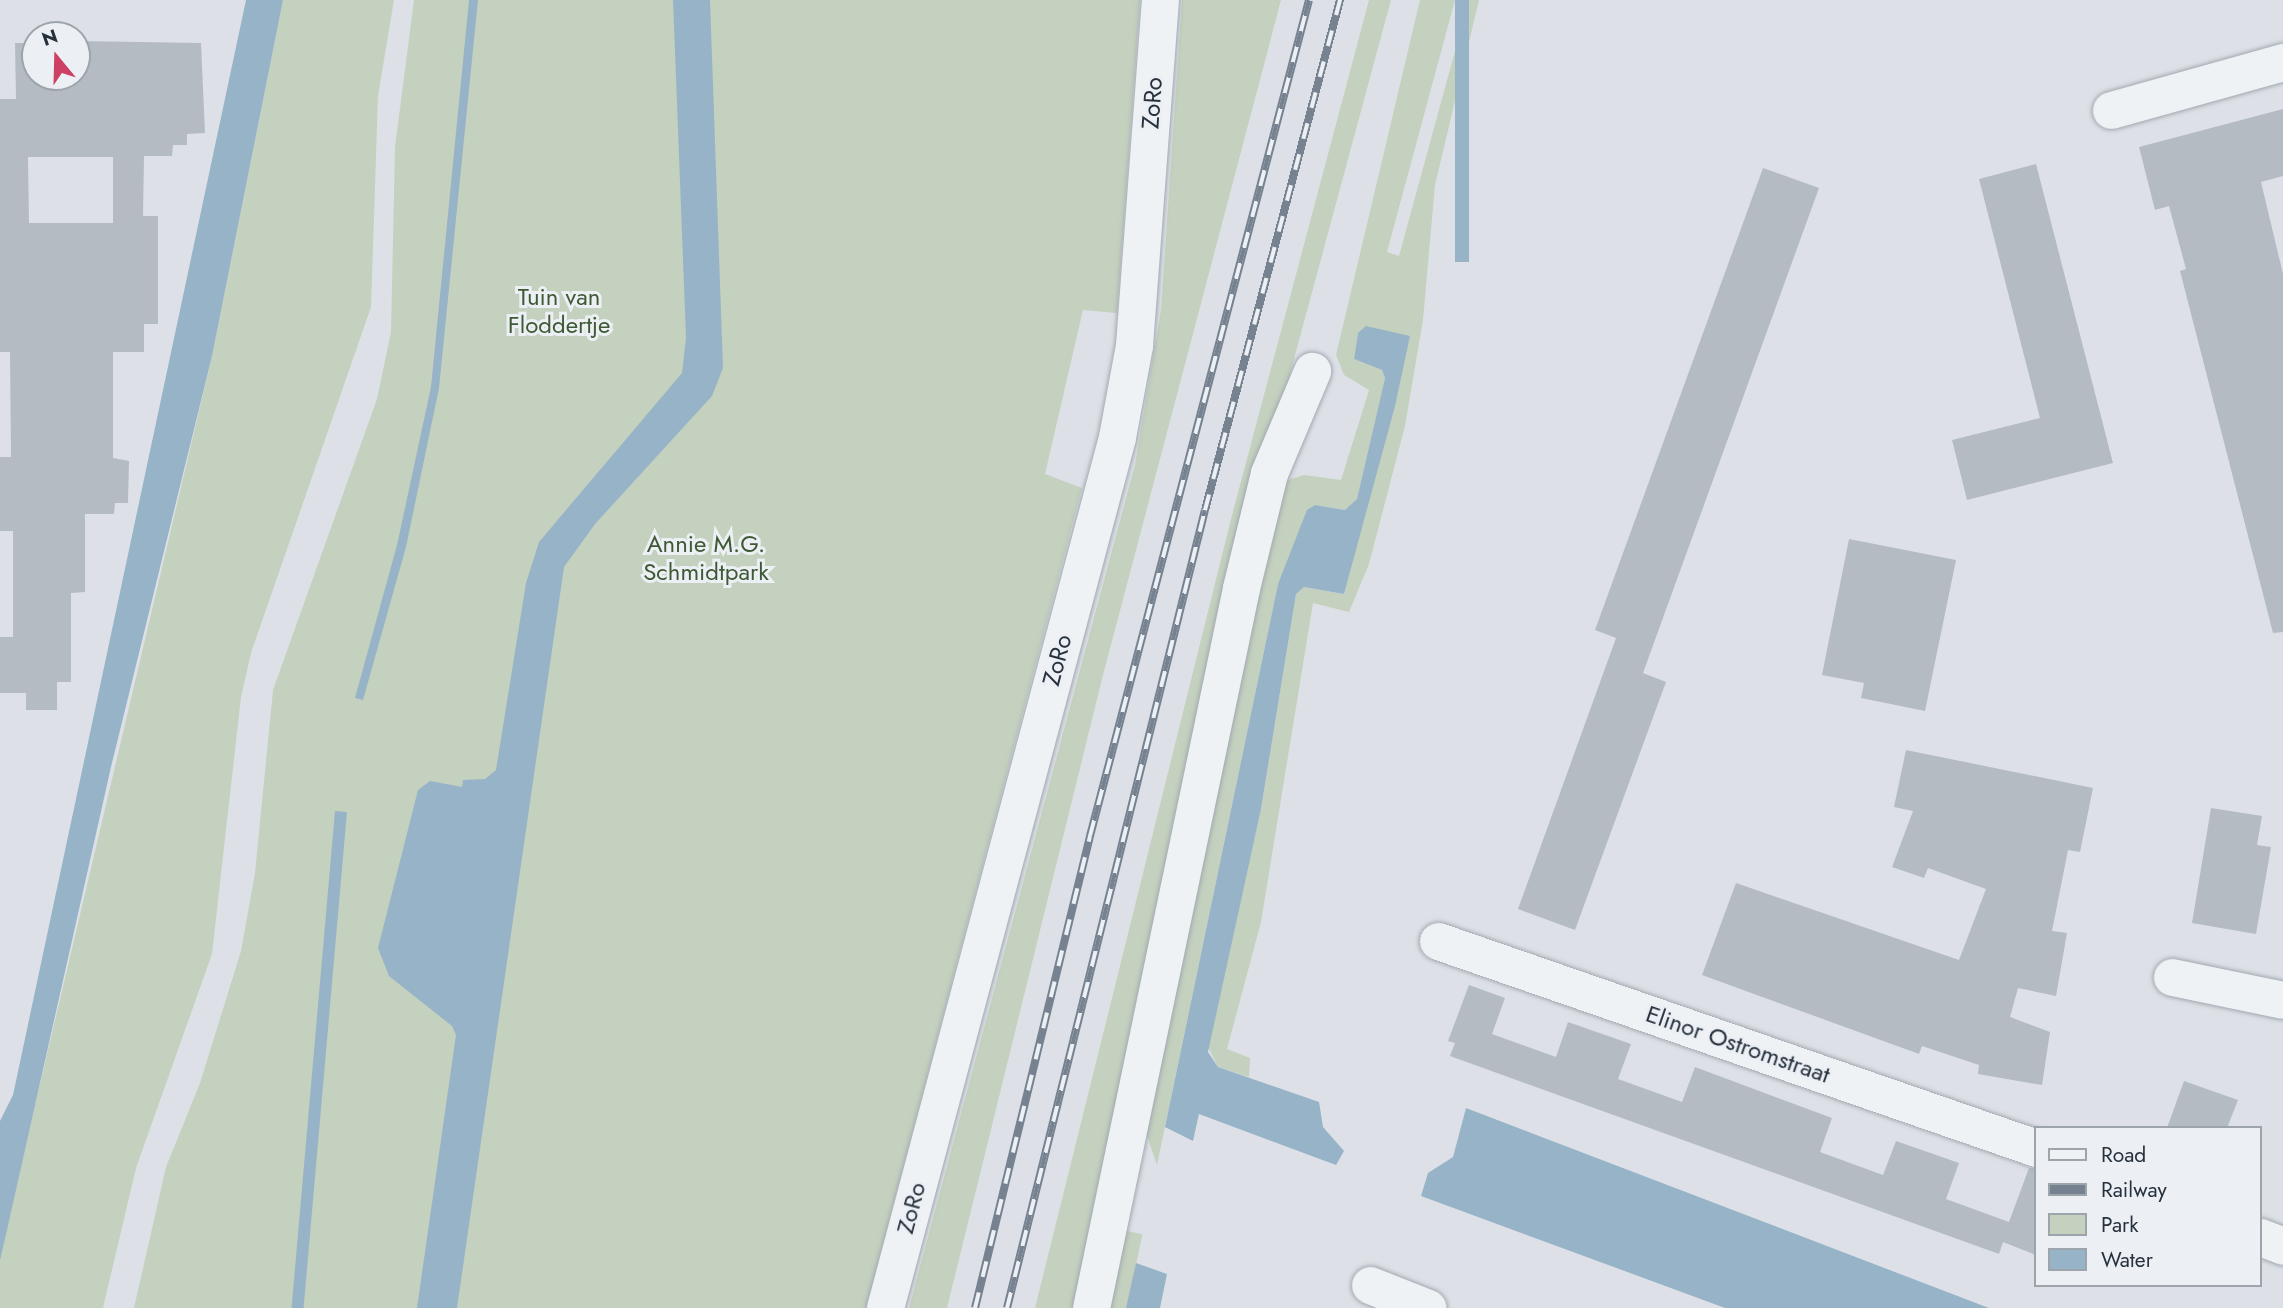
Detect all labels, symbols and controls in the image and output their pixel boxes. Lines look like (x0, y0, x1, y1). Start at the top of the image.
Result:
north arrow (21, 21, 91, 91)
text: N (38, 22, 61, 53)
street label: ZoRo (1136, 76, 1168, 130)
park label: Tuin van Floddertje (508, 283, 610, 339)
park label: Annie M.G. Schmidtpark (643, 530, 769, 586)
street label: ZoRo (1036, 631, 1078, 689)
street label: Elinor Ostromstraat (1642, 999, 1834, 1089)
legend (2035, 1126, 2262, 1287)
text: Road (2101, 1140, 2146, 1170)
text: Railway (2101, 1175, 2167, 1205)
street label: ZoRo (890, 1179, 932, 1237)
text: Park (2101, 1210, 2138, 1240)
text: Water (2101, 1245, 2153, 1275)

